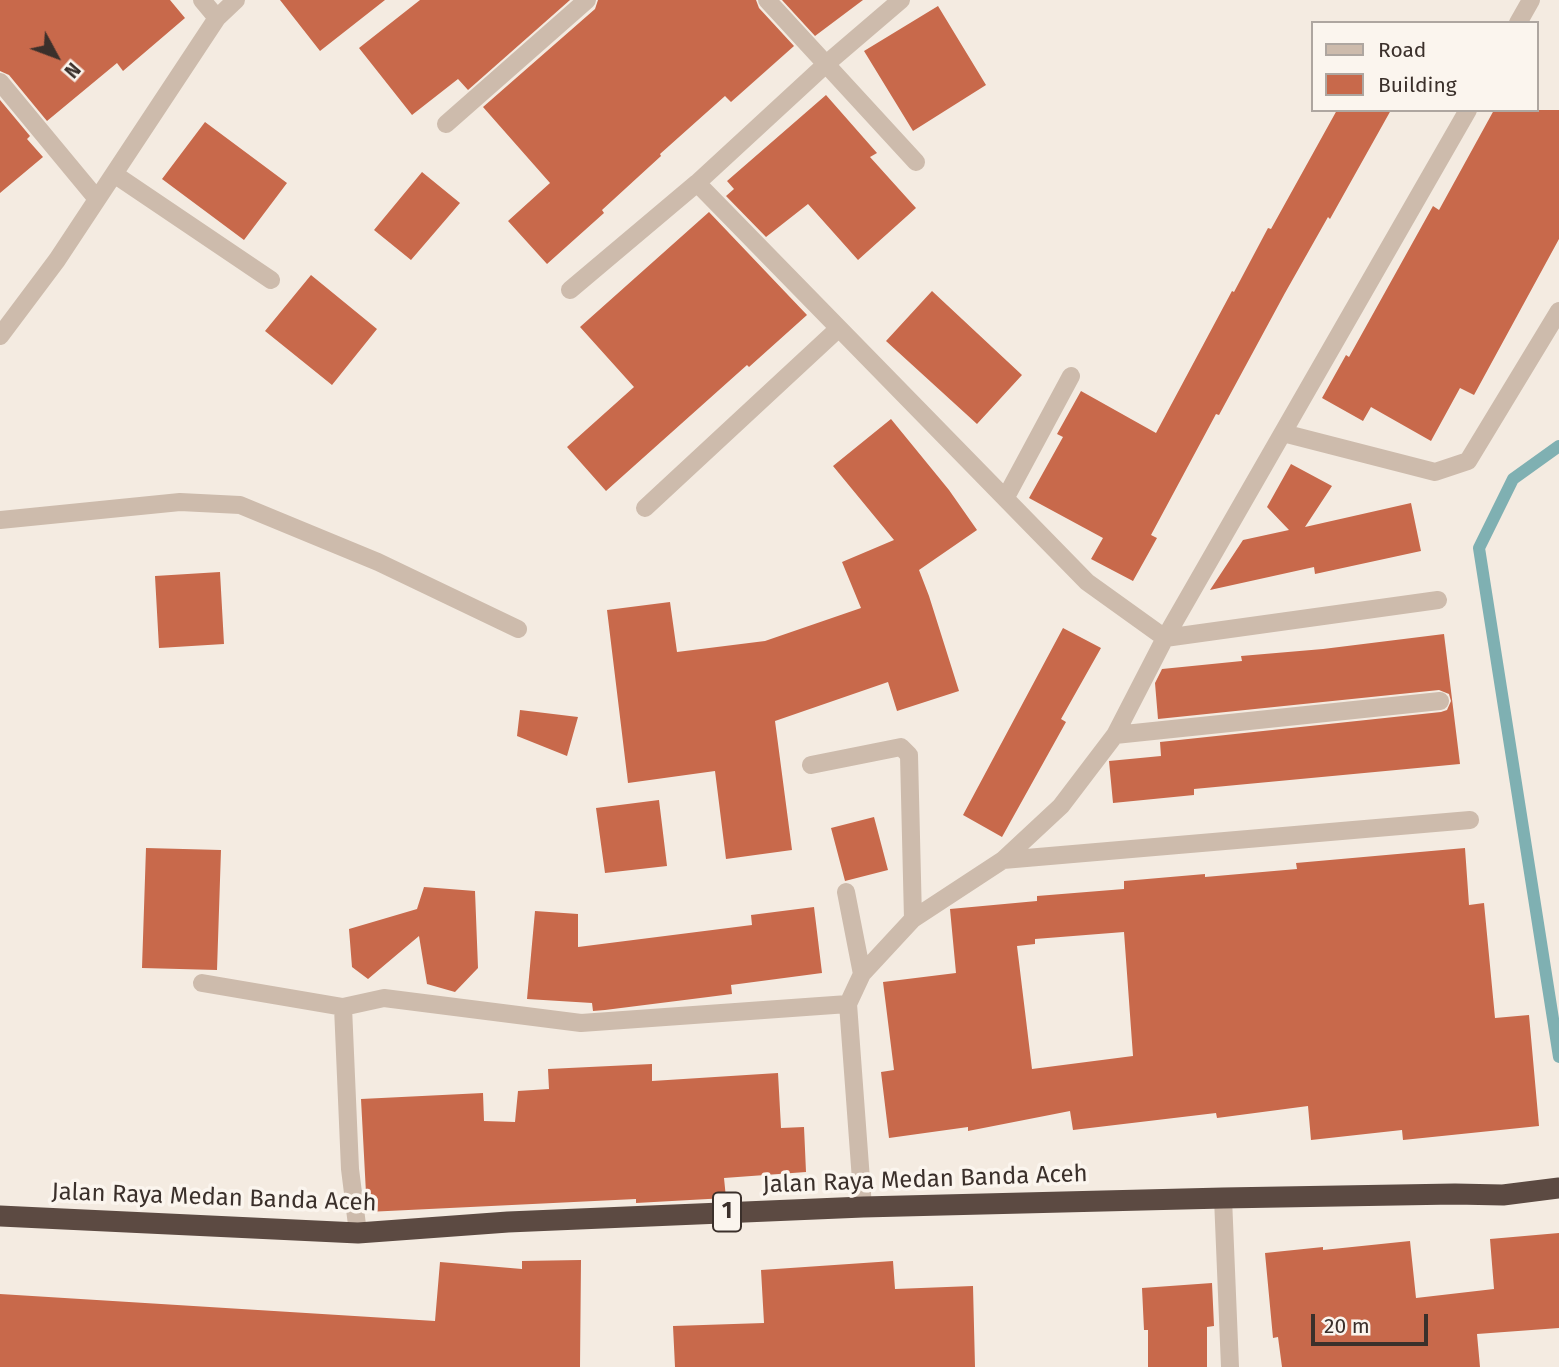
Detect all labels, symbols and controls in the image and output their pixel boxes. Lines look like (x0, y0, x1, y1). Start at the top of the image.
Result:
north arrow (21, 21, 91, 91)
legend (1310, 21, 1538, 112)
text: Road (1378, 37, 1426, 63)
text: N (59, 58, 85, 82)
text: Building (1378, 72, 1457, 98)
street label: Jalan Raya Medan Banda Aceh (762, 1160, 1088, 1200)
street label: Jalan Raya Medan Banda Aceh (51, 1178, 377, 1218)
road number: 1 (713, 1192, 741, 1232)
scale bar (1314, 1300, 1431, 1344)
text: 20 m (1324, 1313, 1370, 1339)

